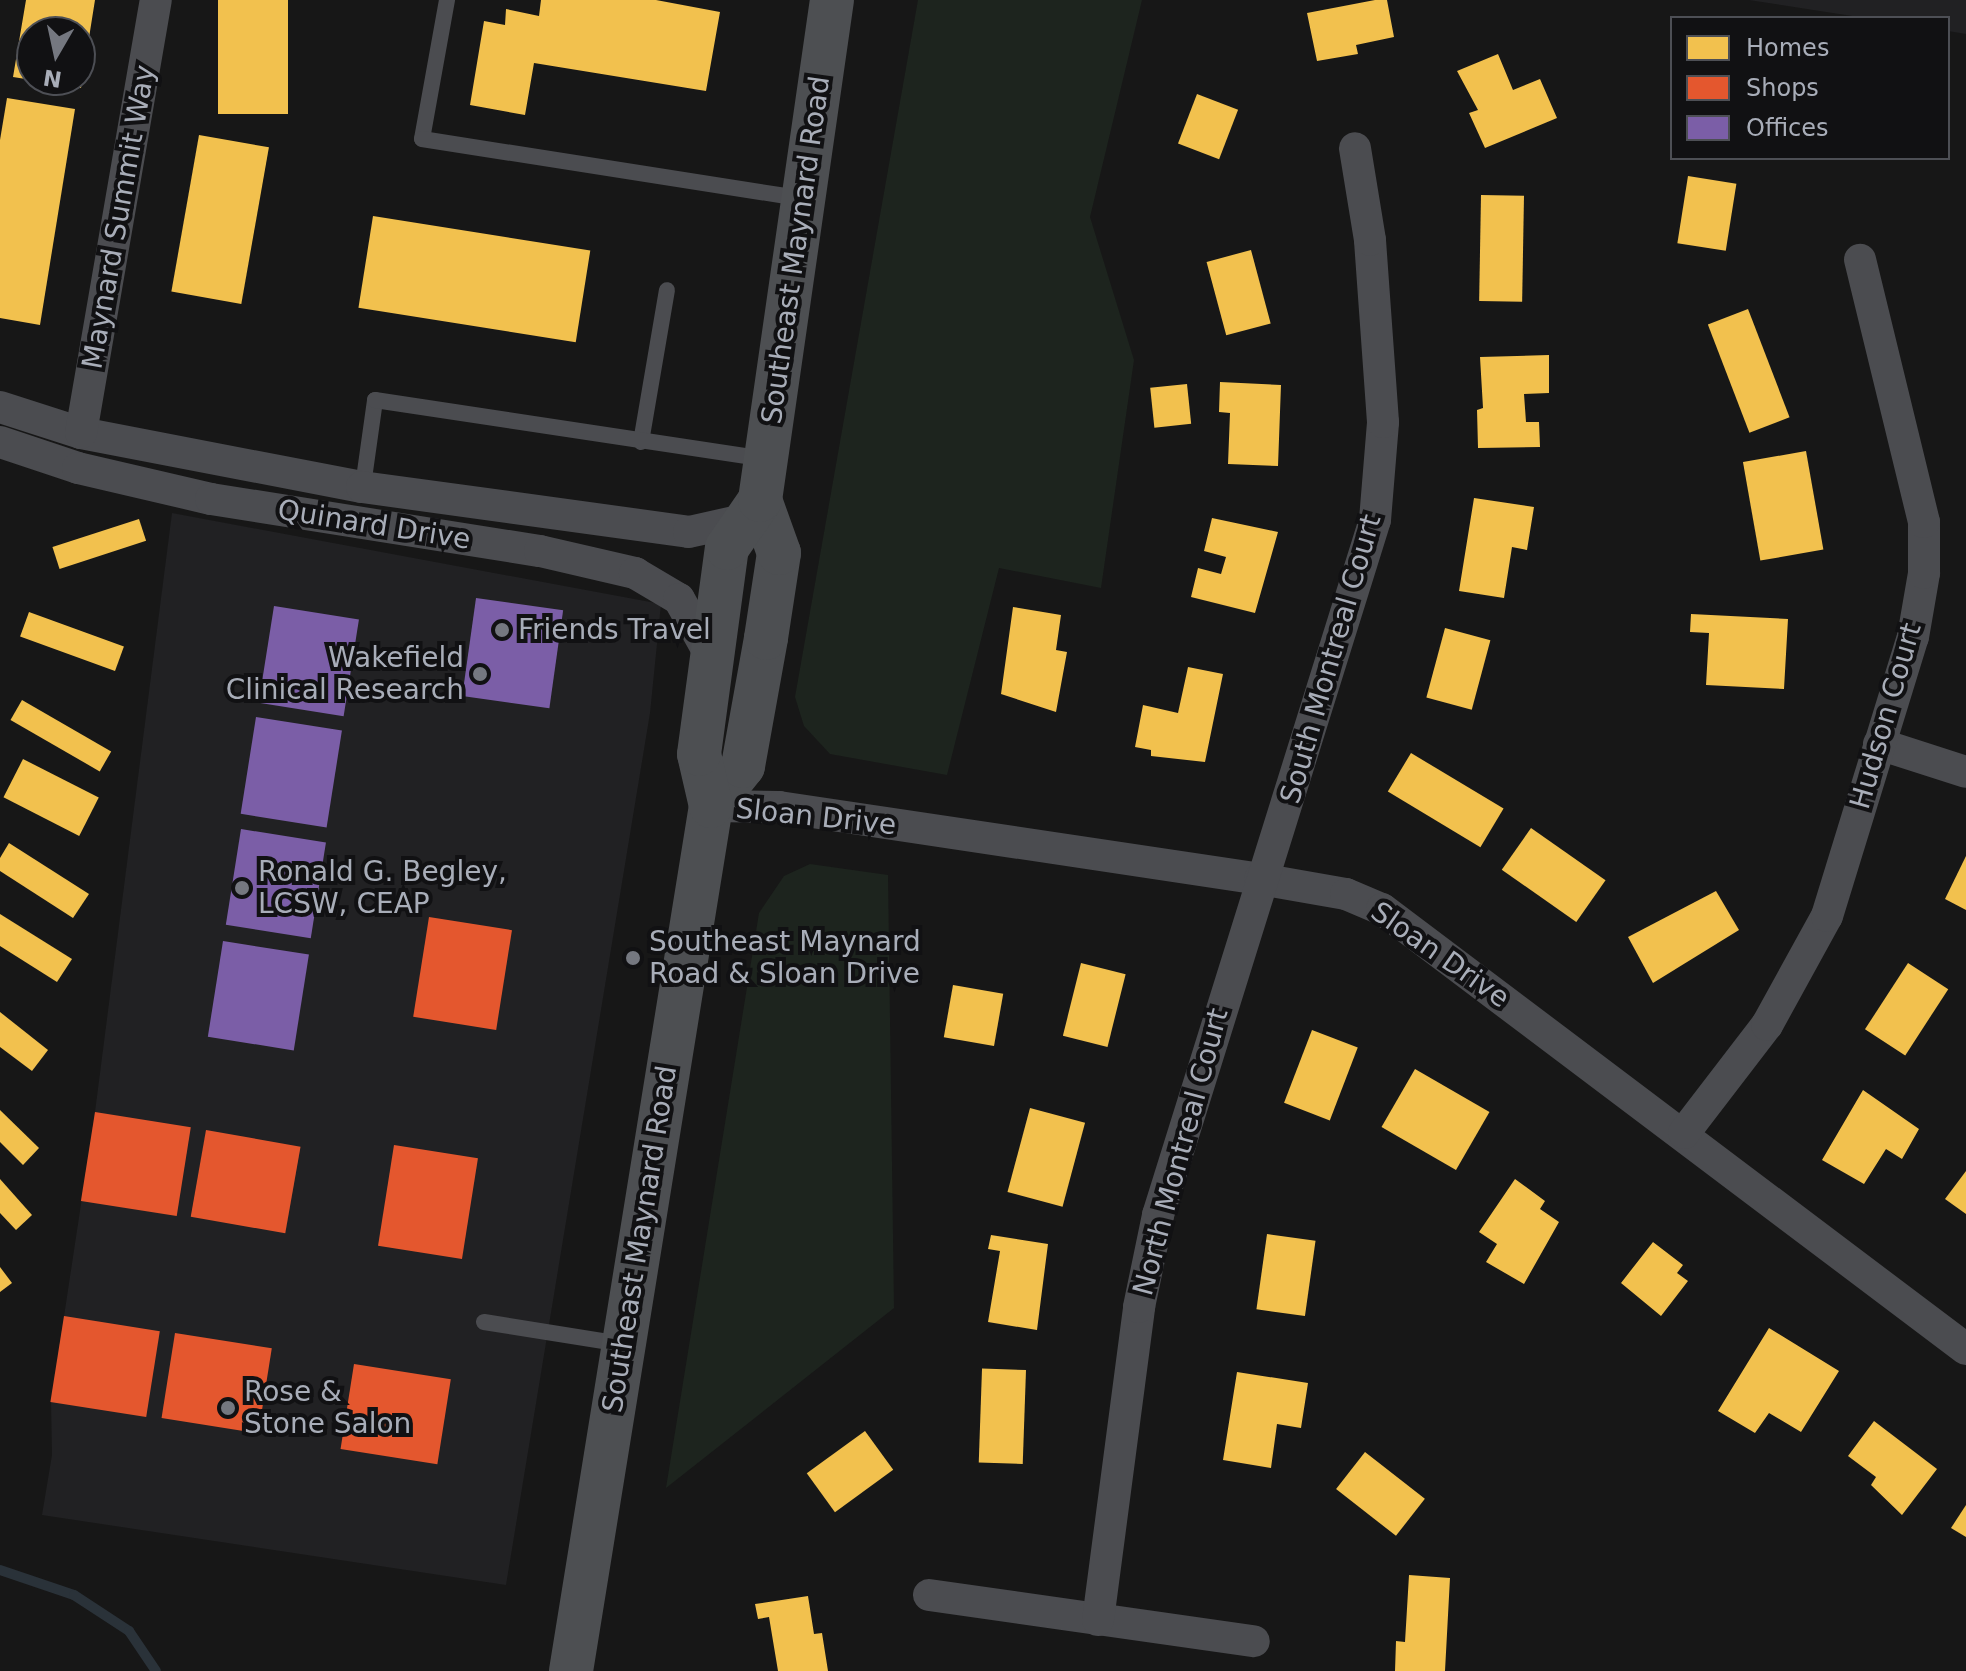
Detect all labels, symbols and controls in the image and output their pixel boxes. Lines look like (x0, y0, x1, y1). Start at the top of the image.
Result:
north arrow (16, 16, 96, 96)
legend (1670, 16, 1950, 160)
text: Homes (1746, 34, 1829, 62)
street label: Maynard Summit Way (76, 63, 162, 371)
text: N (41, 64, 64, 92)
street label: Southeast Maynard Road (755, 74, 837, 426)
text: Shops (1746, 74, 1819, 102)
text: Offices (1746, 114, 1829, 142)
street label: Quinard Drive (275, 493, 473, 557)
street label: South Montreal Court (1274, 511, 1388, 807)
place label: Friends Travel (518, 613, 711, 647)
street label: Hudson Court (1843, 619, 1929, 813)
marker: Friends Travel (493, 621, 511, 639)
place label: Wakefield Clinical Research (226, 641, 464, 707)
marker: Wakefield Clinical Research (471, 665, 489, 683)
street label: Sloan Drive (734, 792, 898, 842)
place label: Ronald G. Begley, LCSW, CEAP (258, 855, 507, 921)
marker: Ronald G. Begley, LCSW, CEAP (233, 879, 251, 897)
street label: Sloan Drive (1364, 895, 1516, 1015)
place label: Southeast Maynard Road & Sloan Drive (649, 925, 921, 991)
marker: Southeast Maynard Road & Sloan Drive (624, 949, 642, 967)
street label: North Montreal Court (1126, 1005, 1236, 1299)
street label: Southeast Maynard Road (596, 1063, 684, 1415)
place label: Rose & Stone Salon (244, 1375, 411, 1441)
marker: Rose & Stone Salon (219, 1399, 237, 1417)

